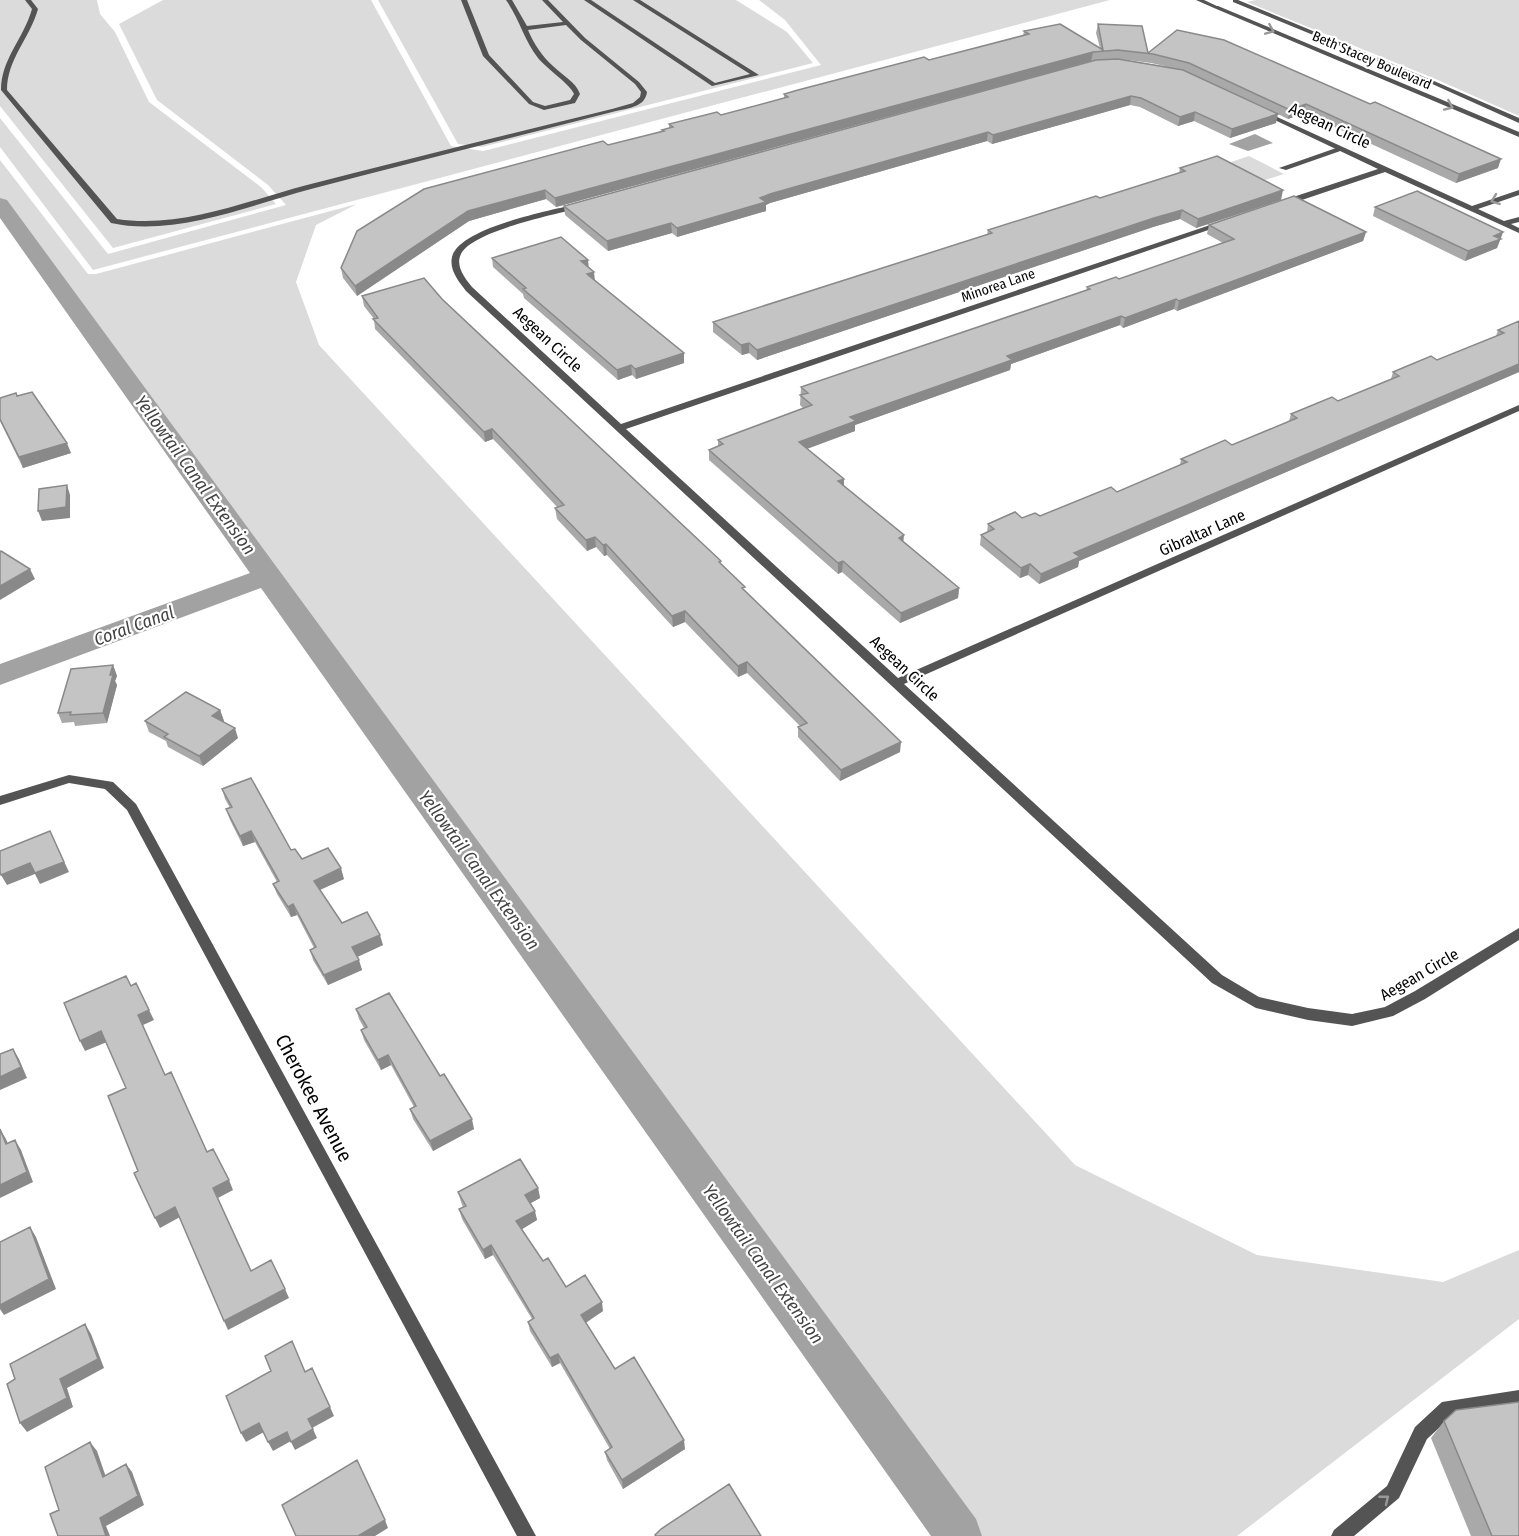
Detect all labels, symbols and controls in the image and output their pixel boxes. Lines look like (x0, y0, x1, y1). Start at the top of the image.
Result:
one-way arrow (1263, 23, 1274, 35)
street label: Beth Stacey Boulevard (1310, 28, 1434, 93)
street label: Aegean Circle (1286, 98, 1374, 153)
one-way arrow (1443, 99, 1454, 111)
one-way arrow (1490, 193, 1501, 206)
street label: Minorea Lane (959, 265, 1037, 306)
street label: Aegean Circle (509, 303, 586, 376)
water label: Yellowtail Canal Extension (130, 391, 260, 559)
street label: Gibraltar Lane (1156, 505, 1248, 560)
water label: Coral Canal (91, 601, 177, 651)
street label: Aegean Circle (866, 632, 943, 705)
water label: Yellowtail Canal Extension (414, 786, 544, 954)
street label: Aegean Circle (1377, 944, 1462, 1005)
street label: Cherokee Avenue (270, 1030, 358, 1166)
water label: Yellowtail Canal Extension (698, 1180, 828, 1348)
one-way arrow (1378, 1495, 1389, 1506)

